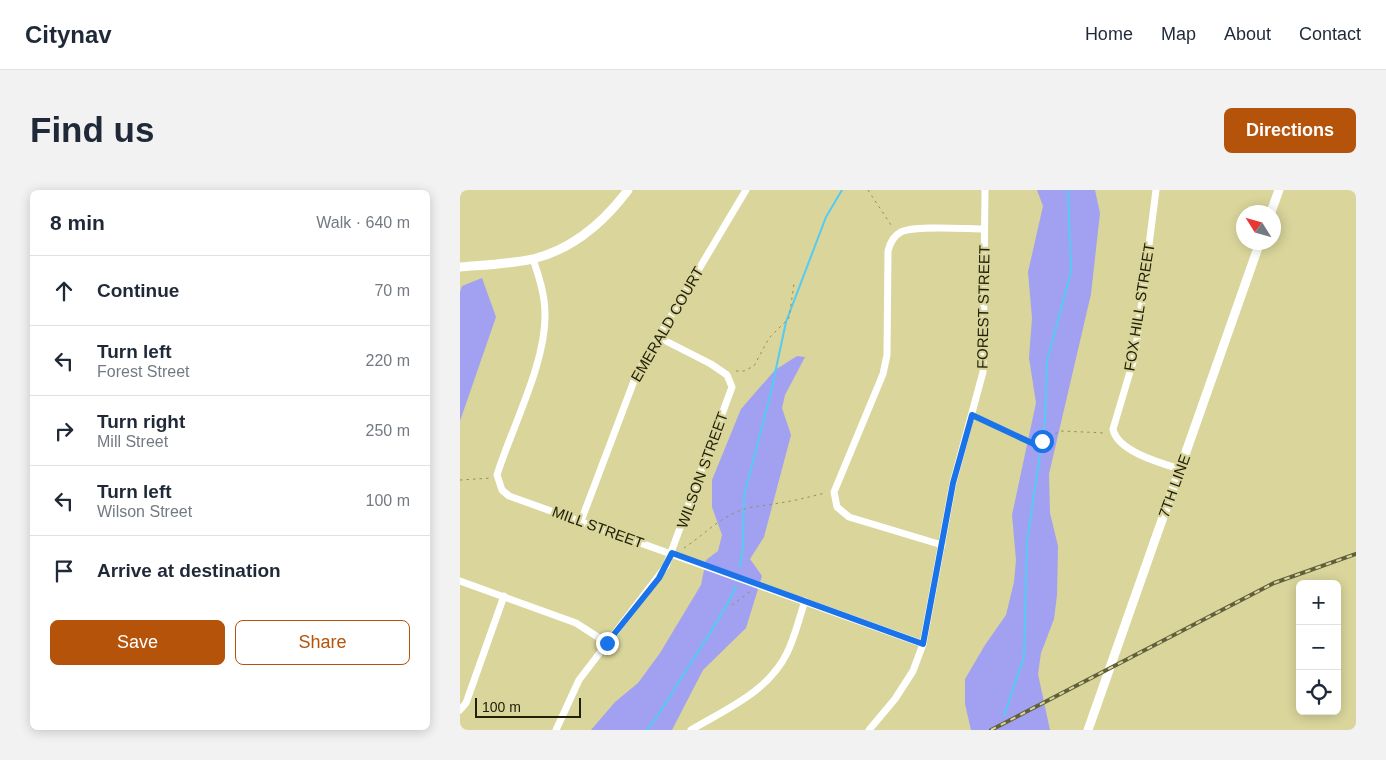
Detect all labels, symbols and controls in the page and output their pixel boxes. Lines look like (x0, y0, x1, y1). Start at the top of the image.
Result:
text: Citynav (25, 21, 112, 48)
text: Home (1085, 24, 1133, 44)
text: Map (1161, 24, 1196, 44)
text: About (1224, 24, 1271, 44)
text: Contact (1299, 24, 1361, 44)
button: Directions (1224, 108, 1356, 153)
text: Find us (30, 110, 154, 149)
north arrow (1236, 205, 1281, 250)
text: 8 min (50, 211, 105, 234)
text: Walk · 640 m (316, 214, 410, 231)
street label: FOX HILL STREET (1120, 242, 1158, 372)
street label: FOREST STREET (973, 245, 993, 369)
street label: EMERALD COURT (627, 264, 707, 384)
icon: ahead (50, 277, 78, 305)
text: Continue (97, 280, 179, 301)
text: 70 m (374, 282, 410, 299)
text: Turn left (97, 341, 172, 362)
icon: left (50, 347, 78, 375)
text: 220 m (366, 352, 410, 369)
text: Forest Street (97, 363, 189, 380)
street label: WILSON STREET (673, 410, 731, 530)
text: Turn right (97, 411, 185, 432)
icon: right (50, 417, 78, 445)
text: 250 m (366, 422, 410, 439)
route start (1031, 430, 1054, 453)
text: Mill Street (97, 433, 168, 450)
street label: 7TH LINE (1155, 452, 1193, 520)
text: Turn left (97, 481, 172, 502)
icon: left (50, 487, 78, 515)
text: 100 m (366, 492, 410, 509)
text: Wilson Street (97, 503, 192, 520)
street label: MILL STREET (550, 503, 646, 551)
icon: arrive (50, 557, 78, 585)
text: Arrive at destination (97, 560, 281, 581)
map controls (1296, 580, 1341, 715)
button: + (1296, 580, 1341, 625)
button: Save (50, 620, 225, 665)
button: Share (235, 620, 410, 665)
button: − (1296, 625, 1341, 670)
route end (596, 632, 619, 655)
button: locate (1296, 670, 1341, 715)
scale bar (475, 695, 581, 718)
text: 100 m (482, 699, 521, 715)

